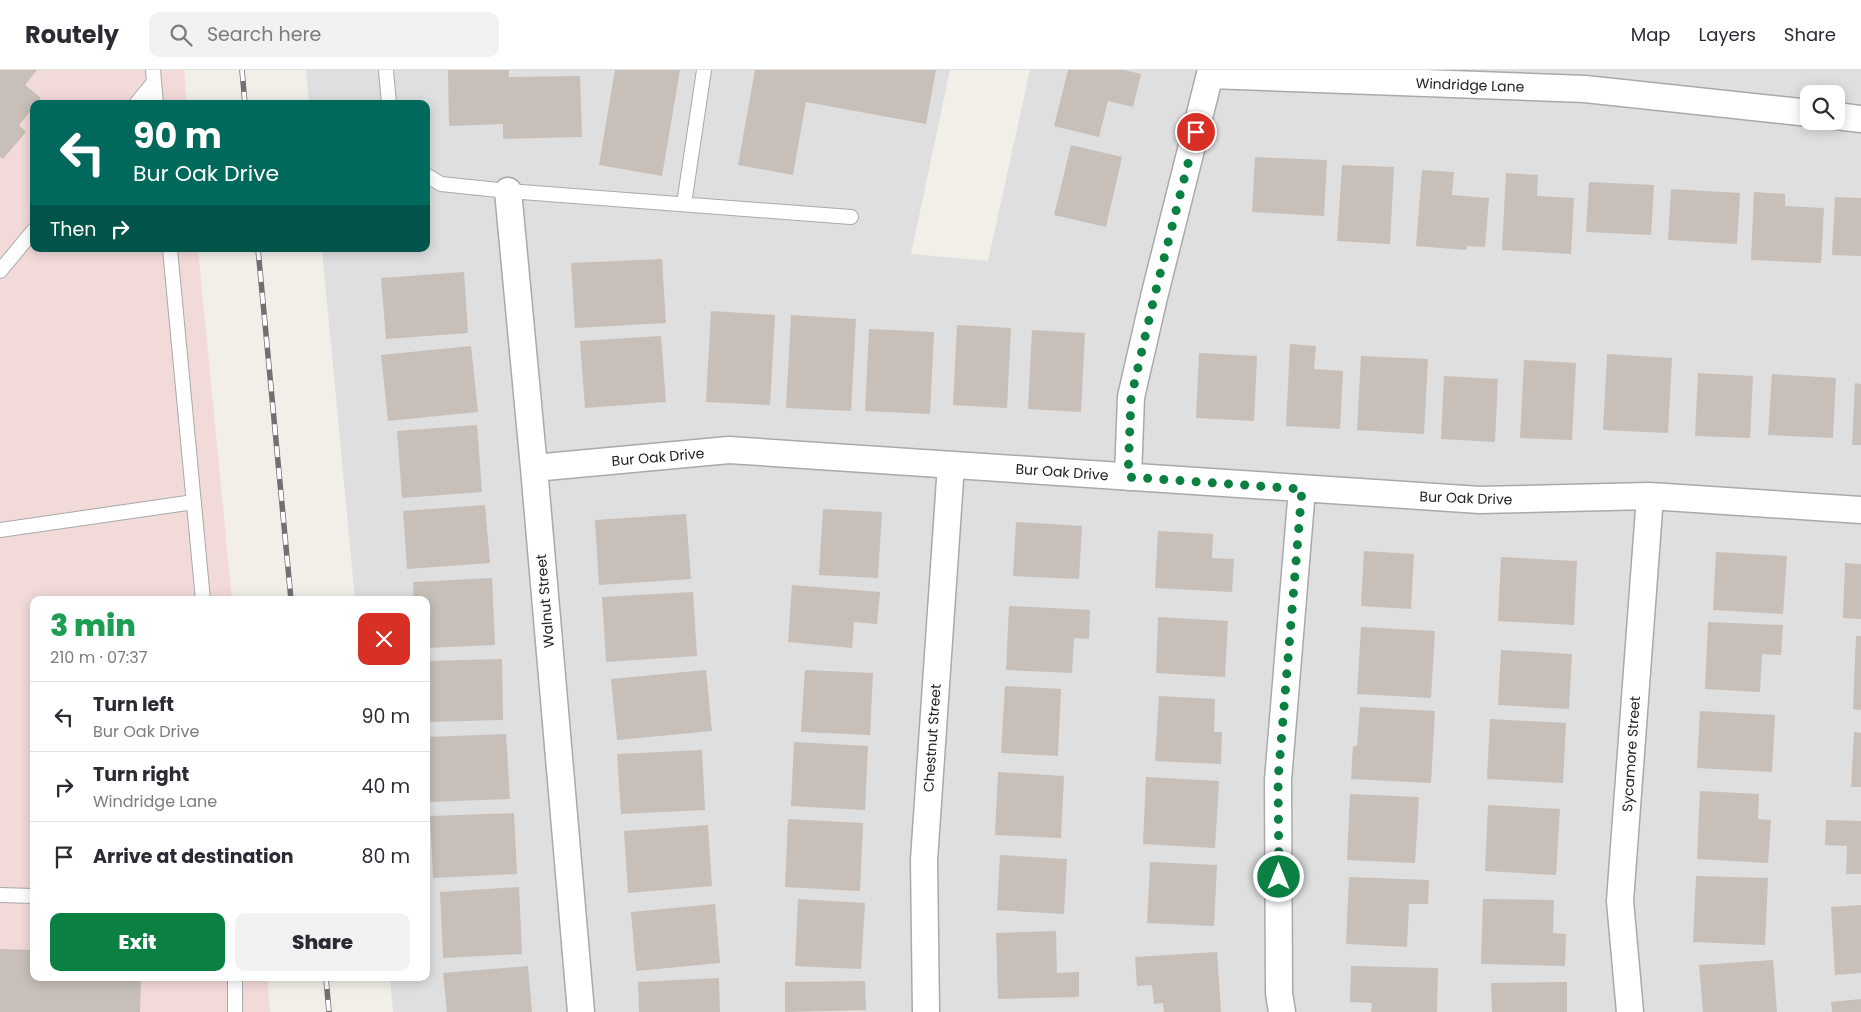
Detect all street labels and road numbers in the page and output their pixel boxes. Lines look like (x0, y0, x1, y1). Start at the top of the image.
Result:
street label: Windridge Lane (1415, 73, 1525, 97)
street label: Bur Oak Drive (611, 443, 706, 471)
street label: Bur Oak Drive (1015, 459, 1109, 485)
street label: Bur Oak Drive (1419, 486, 1513, 510)
street label: Walnut Street (531, 553, 559, 649)
street label: Chestnut Street (918, 683, 946, 793)
street label: Sycamore Street (1617, 695, 1645, 813)

